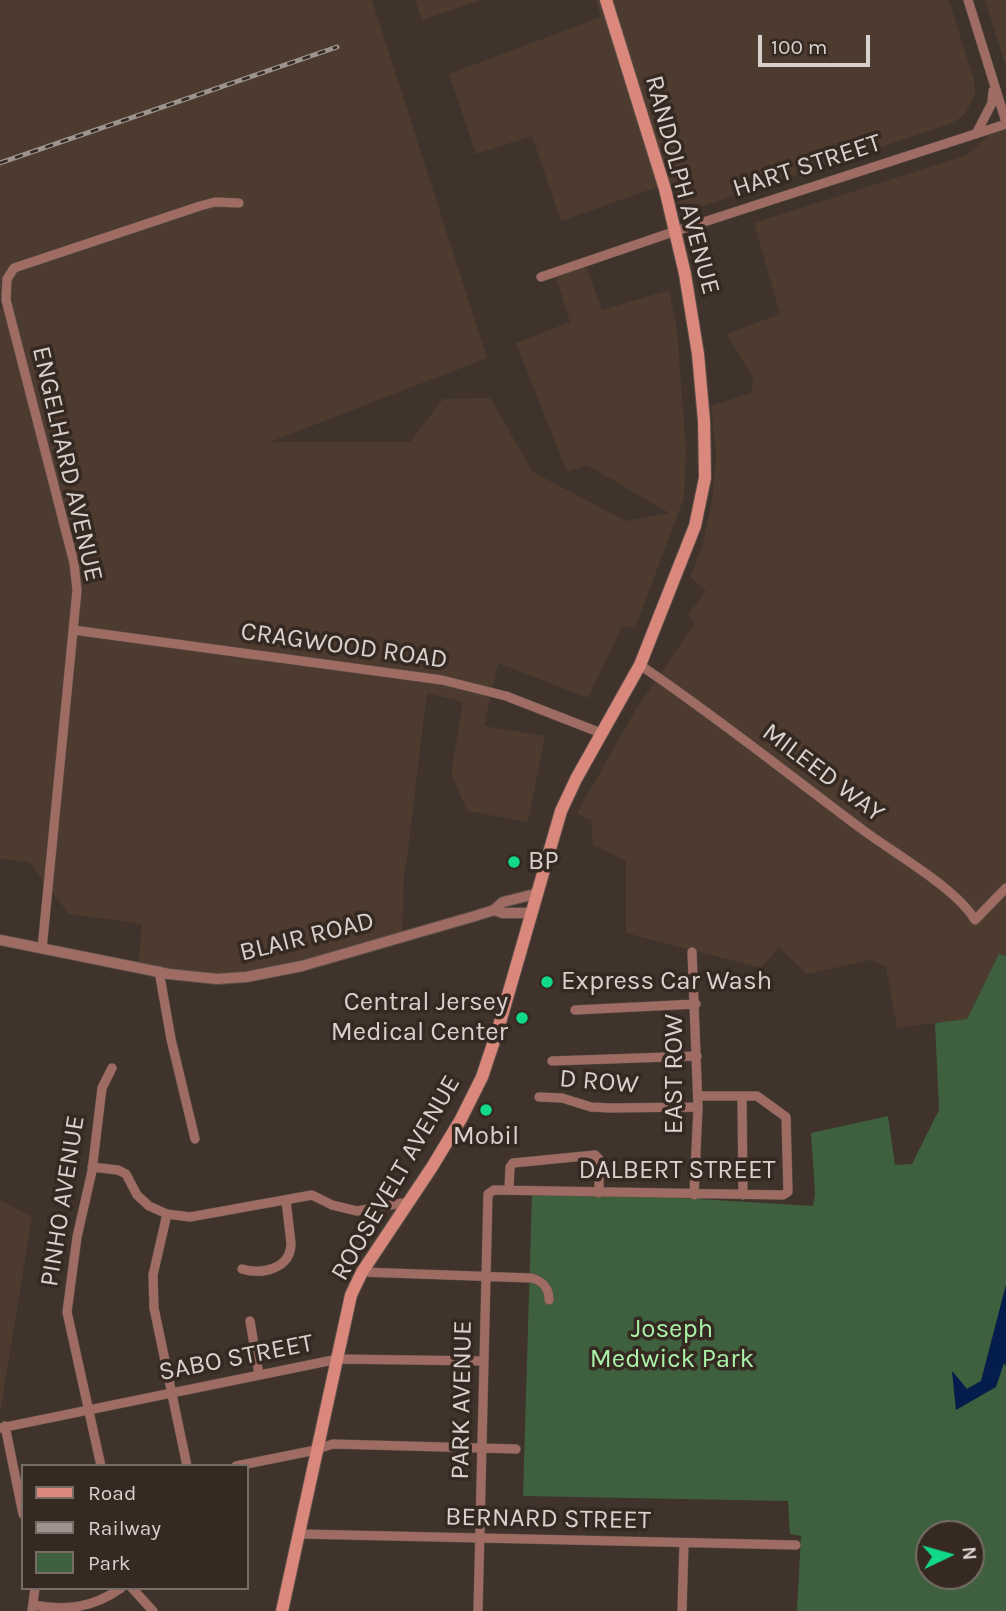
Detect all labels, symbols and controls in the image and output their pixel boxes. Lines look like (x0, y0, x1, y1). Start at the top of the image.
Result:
scale bar (761, 21, 873, 65)
text: 100 m (771, 35, 828, 59)
street label: RANDOLPH AVENUE (638, 72, 726, 298)
street label: HART STREET (729, 127, 885, 205)
street label: ENGELHARD AVENUE (25, 343, 109, 585)
street label: CRAGWOOD ROAD (239, 616, 449, 676)
street label: MILEED WAY (756, 717, 890, 829)
place label: BP (528, 846, 559, 878)
marker: BP (506, 854, 522, 870)
street label: BLAIR ROAD (237, 905, 377, 969)
place label: Express Car Wash (561, 966, 772, 998)
marker: Express Car Wash (539, 974, 555, 990)
place label: Central Jersey Medical Center (331, 987, 508, 1048)
marker: Central Jersey Medical Center (514, 1010, 530, 1026)
street label: EAST ROW (659, 1014, 691, 1134)
street label: D ROW (558, 1063, 640, 1101)
street label: ROOSEVELT AVENUE (324, 1070, 468, 1286)
marker: Mobil (478, 1102, 494, 1118)
street label: PINHO AVENUE (34, 1113, 92, 1289)
place label: Mobil (453, 1121, 519, 1153)
street label: DALBERT STREET (578, 1155, 776, 1187)
park label: Joseph Medwick Park (590, 1314, 754, 1376)
street label: PARK AVENUE (445, 1320, 479, 1480)
street label: SABO STREET (156, 1328, 316, 1388)
legend (21, 1464, 248, 1590)
text: Road (88, 1481, 136, 1505)
street label: BERNARD STREET (445, 1502, 651, 1536)
text: Railway (88, 1516, 161, 1540)
north arrow (915, 1520, 985, 1590)
text: N (957, 1546, 980, 1561)
text: Park (88, 1551, 131, 1575)

